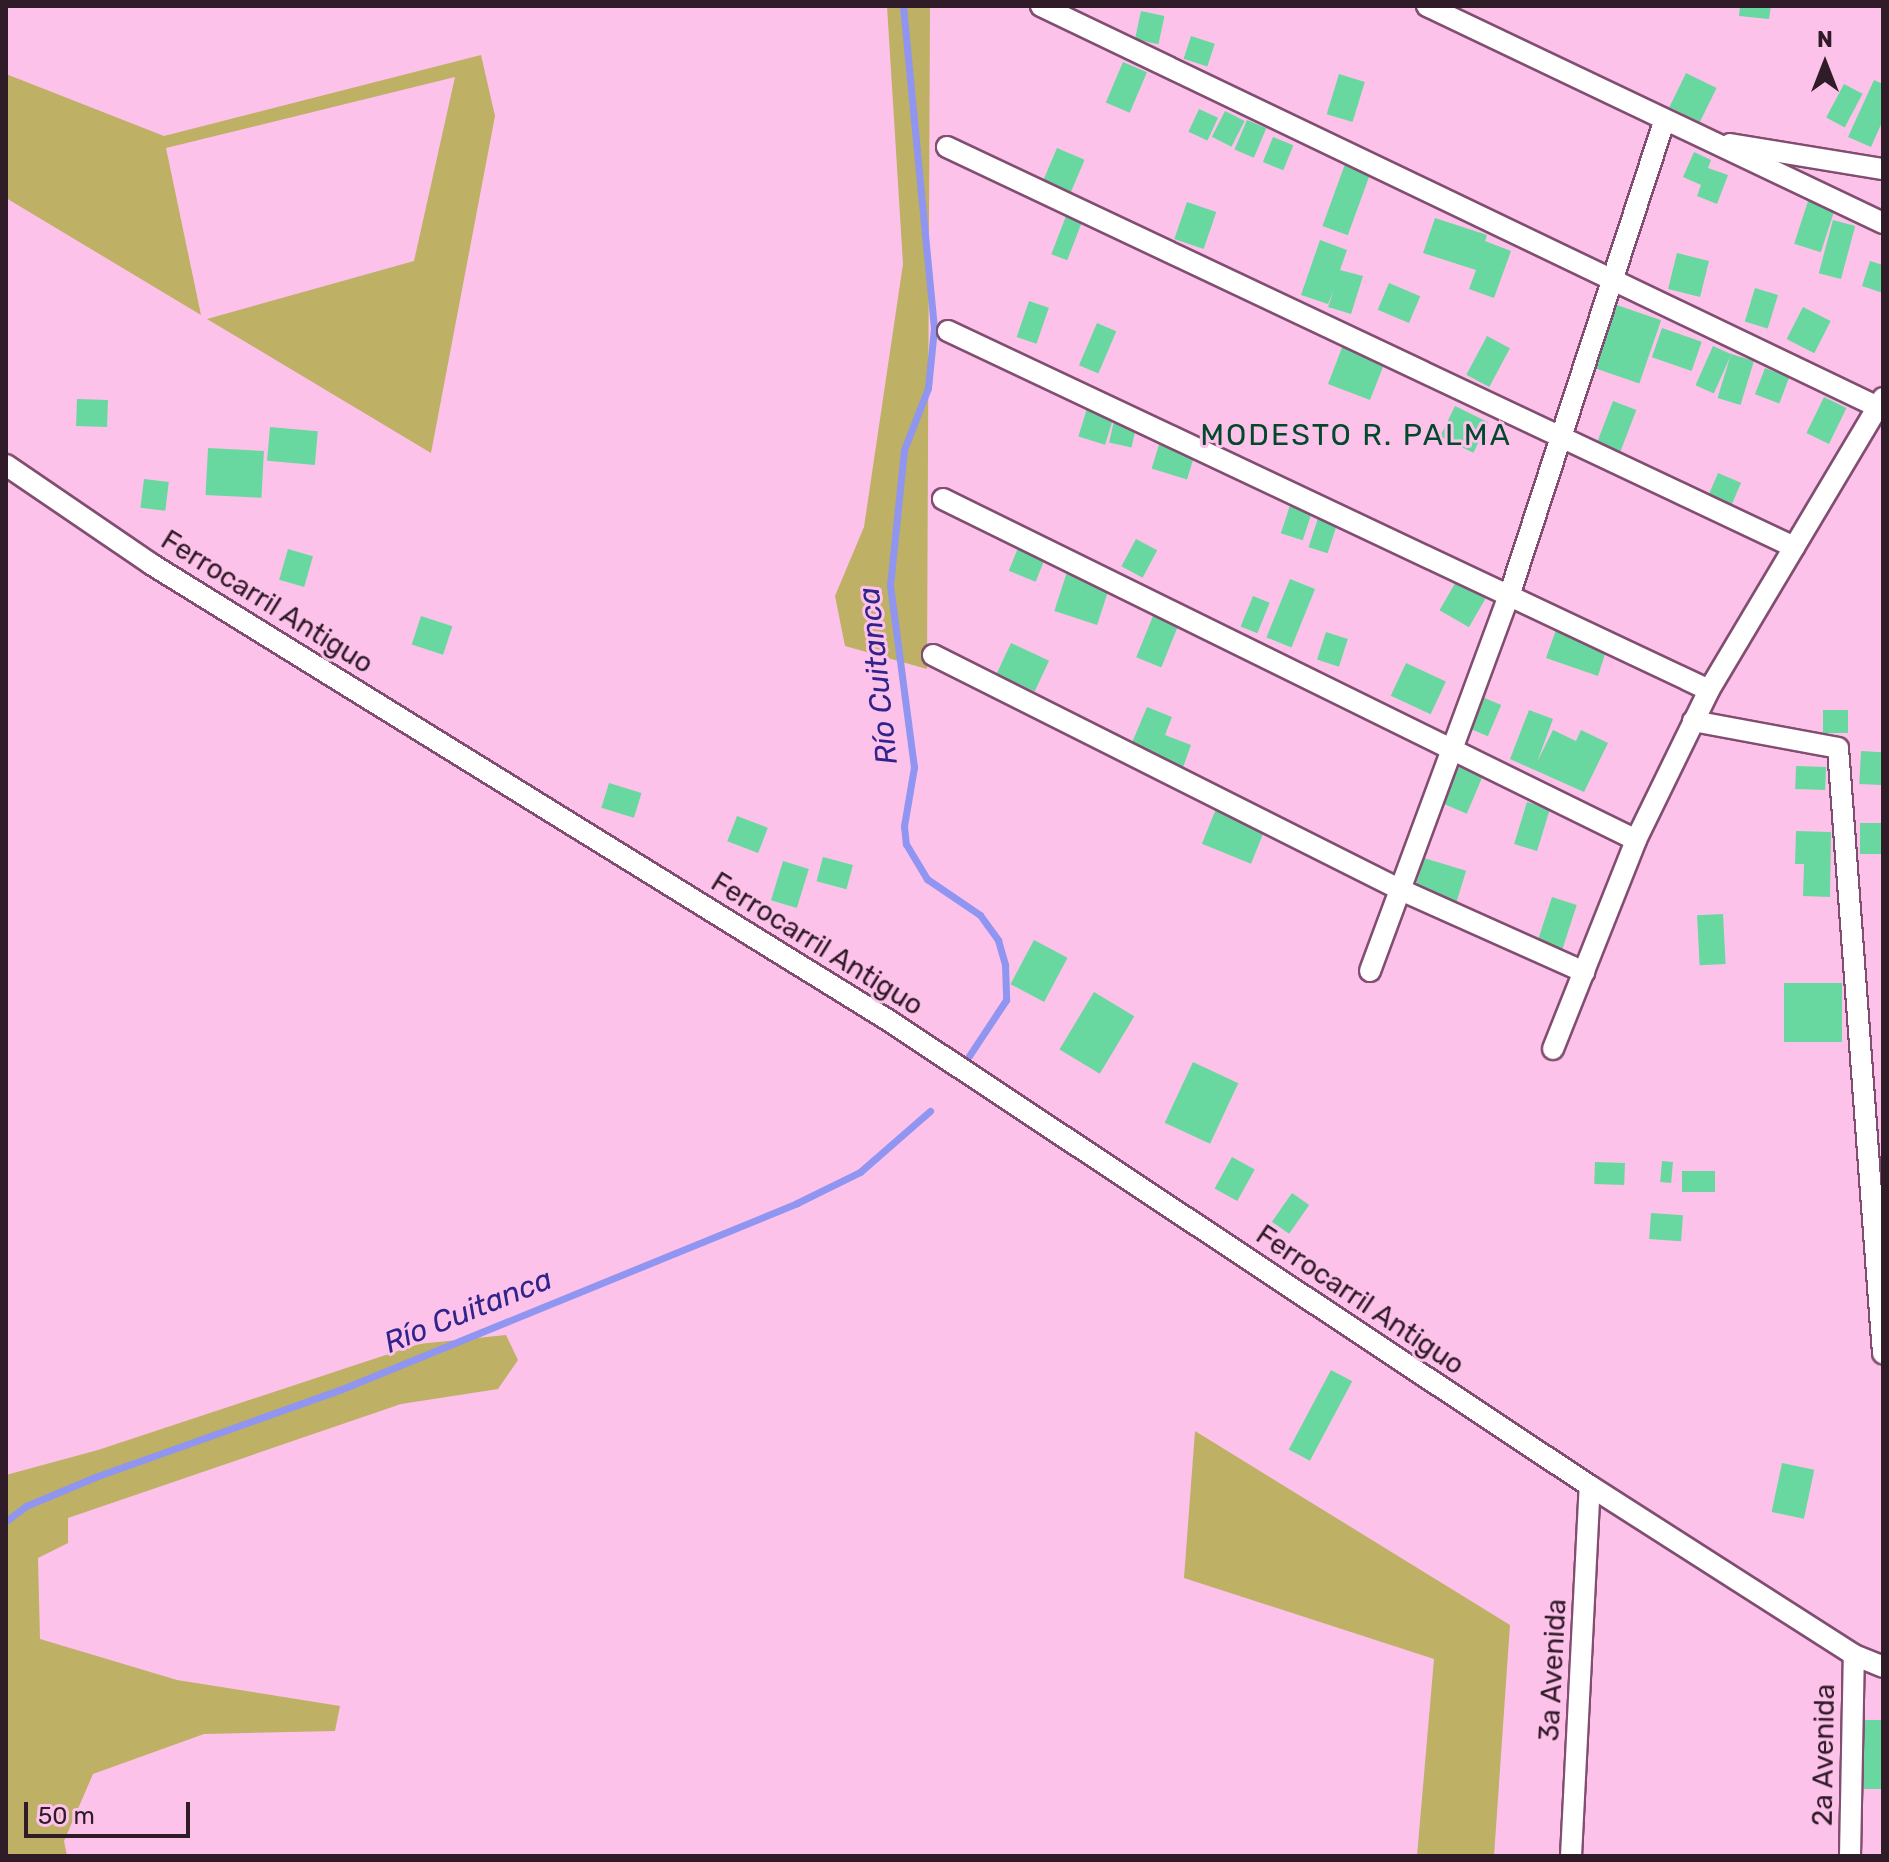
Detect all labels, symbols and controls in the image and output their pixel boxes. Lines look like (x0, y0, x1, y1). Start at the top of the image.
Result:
north arrow (1785, 24, 1865, 104)
text: N (1817, 26, 1833, 53)
district label: MODESTO R. PALMA (1200, 417, 1512, 453)
street label: Ferrocarril Antiguo (154, 523, 380, 681)
water label: Río Cuitanca (851, 585, 905, 767)
street label: Ferrocarril Antiguo (704, 865, 930, 1023)
street label: Ferrocarril Antiguo (1249, 1218, 1471, 1382)
water label: Río Cuitanca (379, 1261, 557, 1361)
street label: 3a Avenida (1532, 1597, 1574, 1743)
street label: 2a Avenida (1806, 1683, 1842, 1827)
scale bar (28, 1786, 194, 1836)
text: 50 m (38, 1802, 95, 1830)

